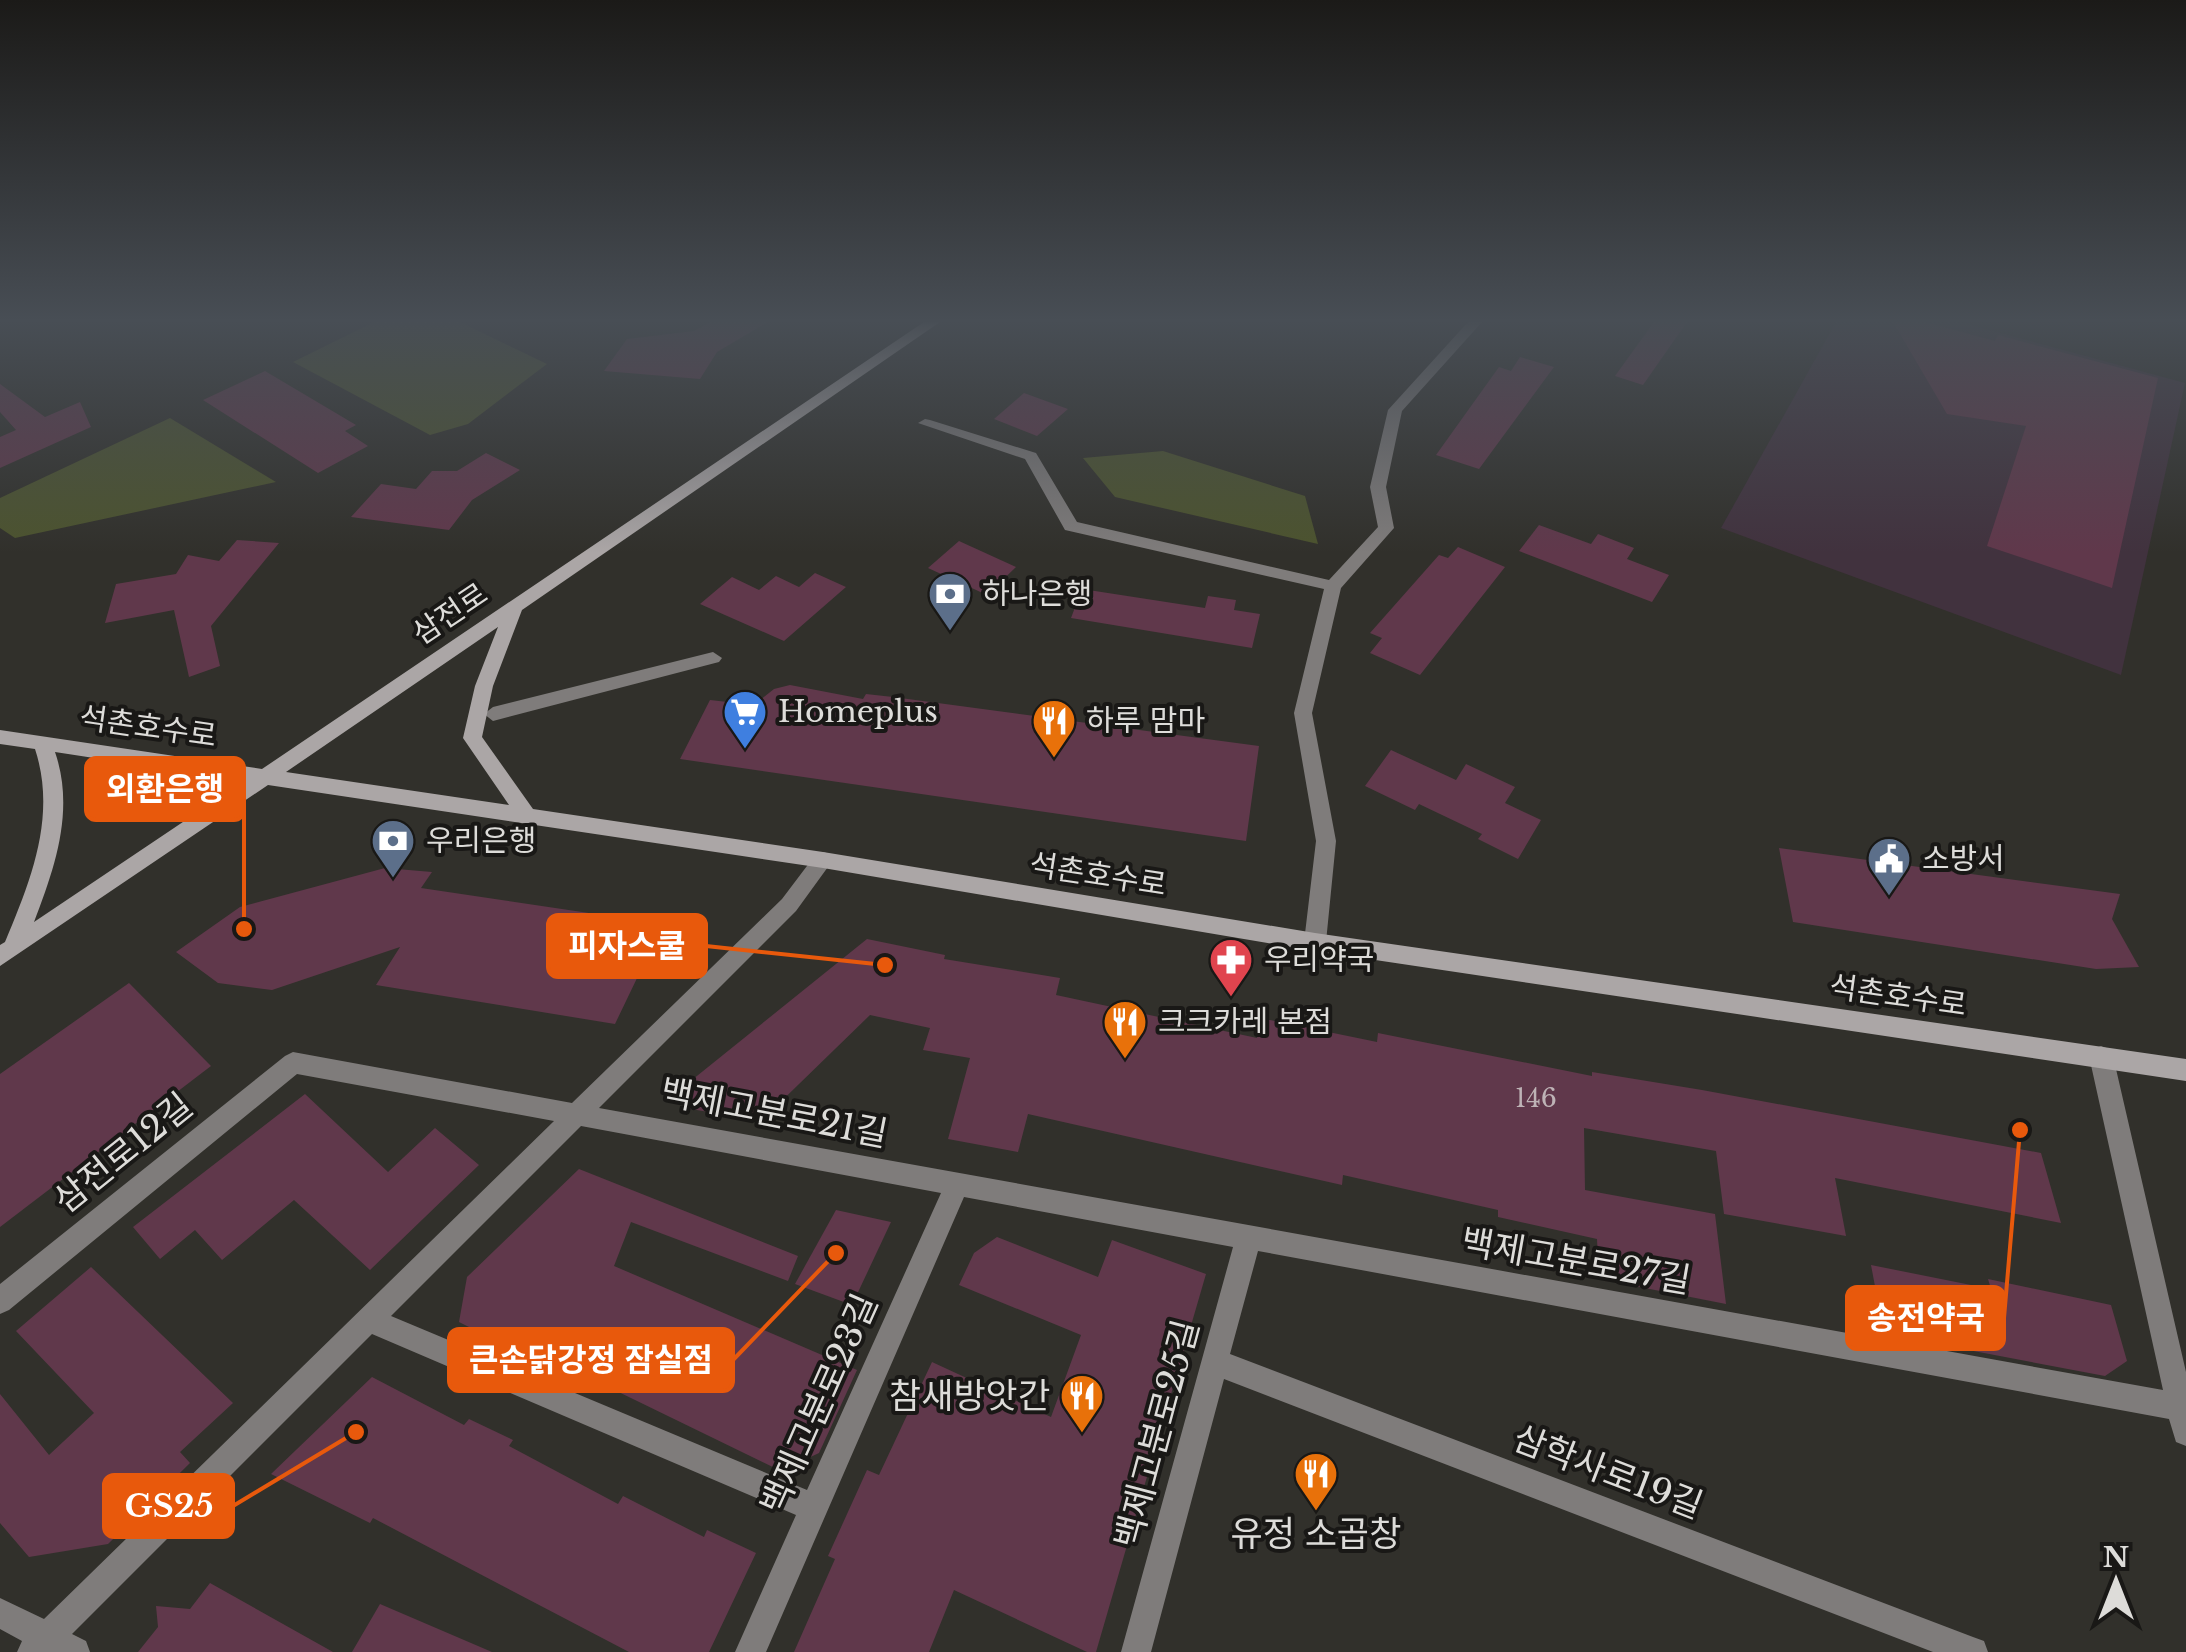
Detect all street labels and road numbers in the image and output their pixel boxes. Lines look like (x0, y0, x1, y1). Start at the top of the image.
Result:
street label: 삼전로 (405, 575, 494, 652)
street label: 석촌호수로 (77, 699, 219, 754)
street label: 석촌호수로 (1027, 845, 1169, 904)
street label: 석촌호수로 (1827, 968, 1969, 1023)
street label: 백제고분로21길 (657, 1069, 891, 1156)
street label: 삼전로12길 (45, 1084, 201, 1222)
street label: 백제고분로27길 (1458, 1219, 1694, 1302)
street label: 백제고분로23길 (751, 1287, 886, 1520)
street label: 백제고분로25길 (1105, 1315, 1208, 1553)
street label: 삼학사로19길 (1508, 1416, 1709, 1527)

